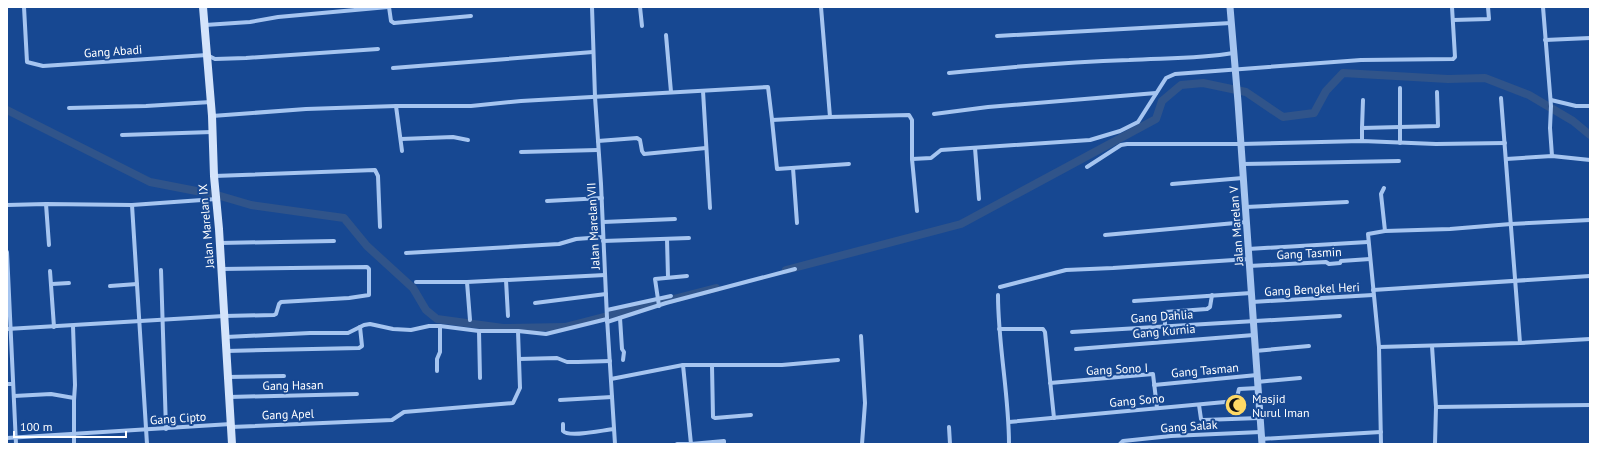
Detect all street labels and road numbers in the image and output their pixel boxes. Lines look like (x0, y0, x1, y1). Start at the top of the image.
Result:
street label: Gang Abadi (83, 41, 143, 61)
street label: Jalan Marelan VII (583, 182, 603, 271)
street label: Jalan Marelan IX (195, 183, 217, 270)
street label: Jalan Marelan V (1226, 185, 1246, 267)
street label: Gang Tasmin (1276, 244, 1342, 262)
street label: Gang Bengkel Heri (1264, 279, 1360, 299)
street label: Gang Dahlia (1130, 306, 1194, 326)
street label: Gang Kurnia (1132, 321, 1196, 341)
street label: Gang Sono I (1086, 360, 1148, 378)
street label: Gang Tasman (1171, 360, 1239, 380)
street label: Gang Hasan (262, 377, 324, 393)
street label: Gang Sono (1109, 390, 1165, 410)
street label: Gang Apel (262, 406, 315, 422)
street label: Gang Cipto (149, 409, 207, 427)
street label: Gang Salak (1160, 417, 1218, 435)

